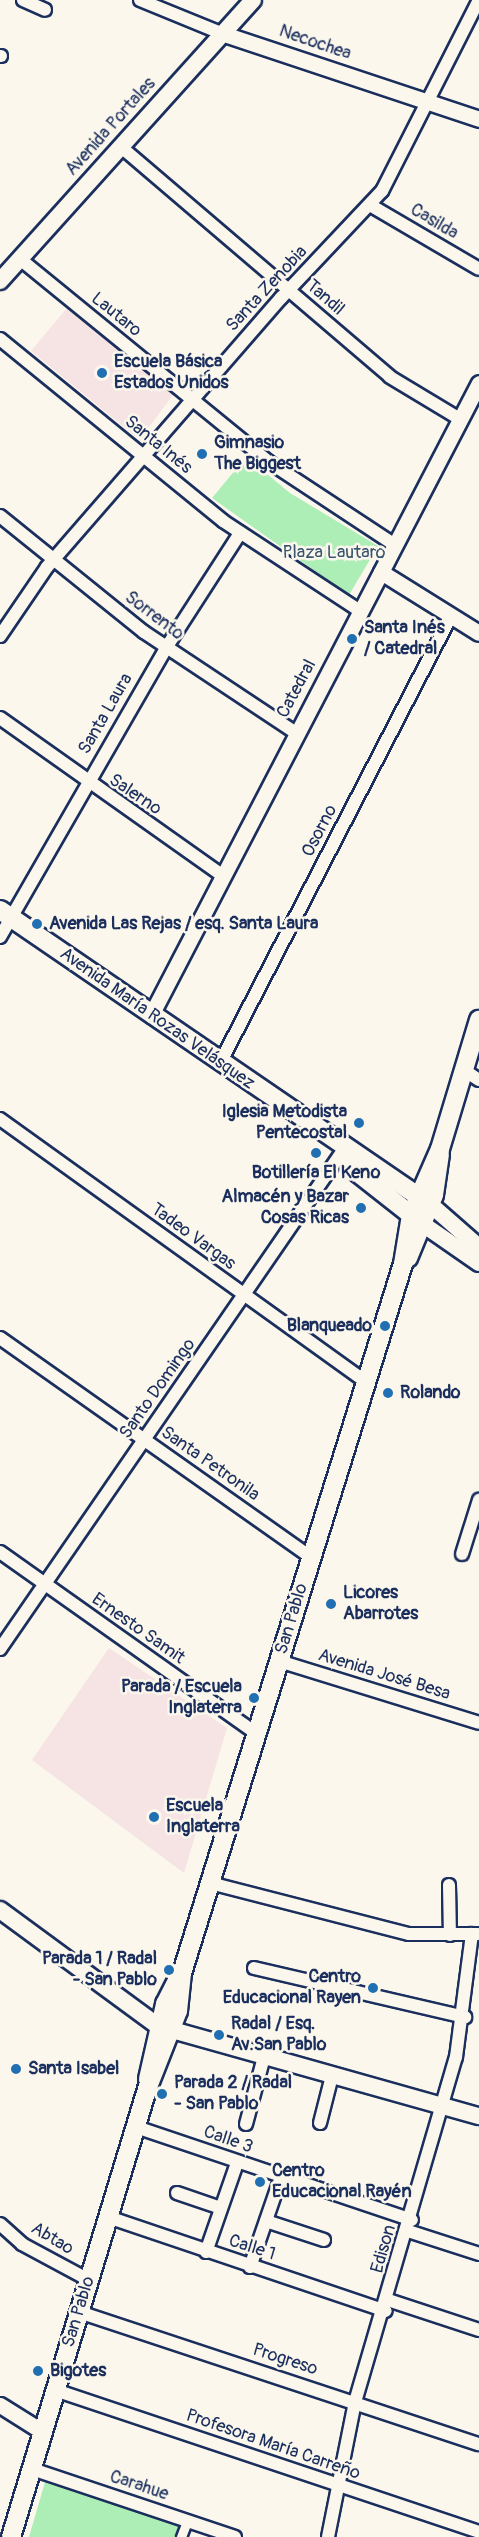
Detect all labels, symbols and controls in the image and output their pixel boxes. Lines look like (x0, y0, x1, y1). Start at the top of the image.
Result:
street label: Necochea (276, 21, 354, 65)
street label: Avenida Portales (61, 73, 161, 181)
street label: Casilda (406, 199, 462, 245)
street label: Santa Zenobia (222, 242, 312, 336)
street label: Tandil (302, 276, 348, 320)
street label: Lautaro (86, 288, 146, 342)
place label: Escuela Básica Estados Unidos (114, 352, 229, 394)
marker: Escuela Básica Estados Unidos (95, 366, 109, 380)
street label: Santa Inés (120, 411, 196, 479)
place label: Gimnasio The Biggest (214, 433, 301, 476)
marker: Gimnasio The Biggest (195, 447, 209, 461)
park label: Plaza Lautaro (283, 542, 385, 564)
street label: Sorrento (120, 587, 188, 645)
place label: Santa Inés / Catedral (364, 618, 445, 660)
marker: Santa Inés / Catedral (345, 632, 359, 646)
street label: Catedral (273, 656, 321, 722)
street label: Santa Laura (74, 670, 138, 758)
street label: Salerno (105, 770, 165, 820)
street label: Osorno (298, 801, 342, 861)
place label: Avenida Las Rejas / esq. Santa Laura (49, 913, 318, 935)
marker: Avenida Las Rejas / esq. Santa Laura (30, 917, 44, 931)
street label: Avenida María Rozas Velásquez (56, 943, 258, 1095)
place label: Iglesia Metodista Pentecostal (222, 1102, 347, 1144)
marker: Iglesia Metodista Pentecostal (352, 1116, 366, 1130)
marker: Botillería El Keno (309, 1146, 323, 1160)
place label: Botillería El Keno (252, 1162, 380, 1184)
place label: Almacén y Bazar Cosas Ricas (222, 1187, 349, 1230)
street label: Tadeo Vargas (146, 1199, 240, 1275)
marker: Almacén y Bazar Cosas Ricas (354, 1201, 368, 1215)
place label: Blanqueado (287, 1315, 372, 1337)
marker: Blanqueado (376, 1317, 394, 1335)
street label: Santo Domingo (115, 1335, 201, 1443)
place label: Rolando (400, 1382, 461, 1404)
marker: Rolando (381, 1386, 395, 1400)
street label: Santa Petronila (156, 1422, 264, 1506)
street label: San Pablo (271, 1581, 313, 1657)
place label: Licores Abarrotes (343, 1583, 418, 1626)
street label: Ernesto Samit (87, 1589, 189, 1669)
marker: Licores Abarrotes (324, 1597, 338, 1611)
street label: Avenida José Besa (315, 1645, 453, 1705)
place label: Parada / Escuela Inglaterra (121, 1677, 242, 1720)
marker: Parada / Escuela Inglaterra (247, 1691, 261, 1705)
place label: Escuela Inglaterra (166, 1796, 240, 1838)
marker: Escuela Inglaterra (147, 1810, 161, 1824)
place label: Parada 1 / Radal - San Pablo (42, 1949, 157, 1992)
marker: Parada 1 / Radal - San Pablo (162, 1963, 176, 1977)
place label: Centro Educacional Rayen (223, 1967, 361, 2010)
marker: Centro Educacional Rayen (366, 1981, 380, 1995)
place label: Radal / Esq. Av.San Pablo (231, 2014, 326, 2056)
marker: Radal / Esq. Av.San Pablo (212, 2028, 226, 2042)
place label: Santa Isabel (28, 2058, 119, 2080)
marker: Santa Isabel (9, 2062, 23, 2076)
place label: Parada 2 / Radal - San Pablo (174, 2073, 292, 2116)
marker: Parada 2 / Radal - San Pablo (155, 2087, 169, 2101)
street label: Calle 3 (200, 2122, 256, 2158)
place label: Centro Educacional Rayén (272, 2161, 412, 2204)
marker: Centro Educacional Rayén (253, 2175, 267, 2189)
street label: Abtao (27, 2218, 77, 2260)
street label: Edison (367, 2222, 401, 2276)
street label: Calle 1 (226, 2230, 278, 2266)
street label: San Pablo (58, 2274, 100, 2350)
street label: Progreso (250, 2339, 320, 2381)
place label: Bigotes (50, 2360, 106, 2382)
marker: Bigotes (31, 2364, 45, 2378)
street label: Profesora María Carreño (183, 2405, 363, 2485)
street label: Carahue (107, 2466, 171, 2506)

